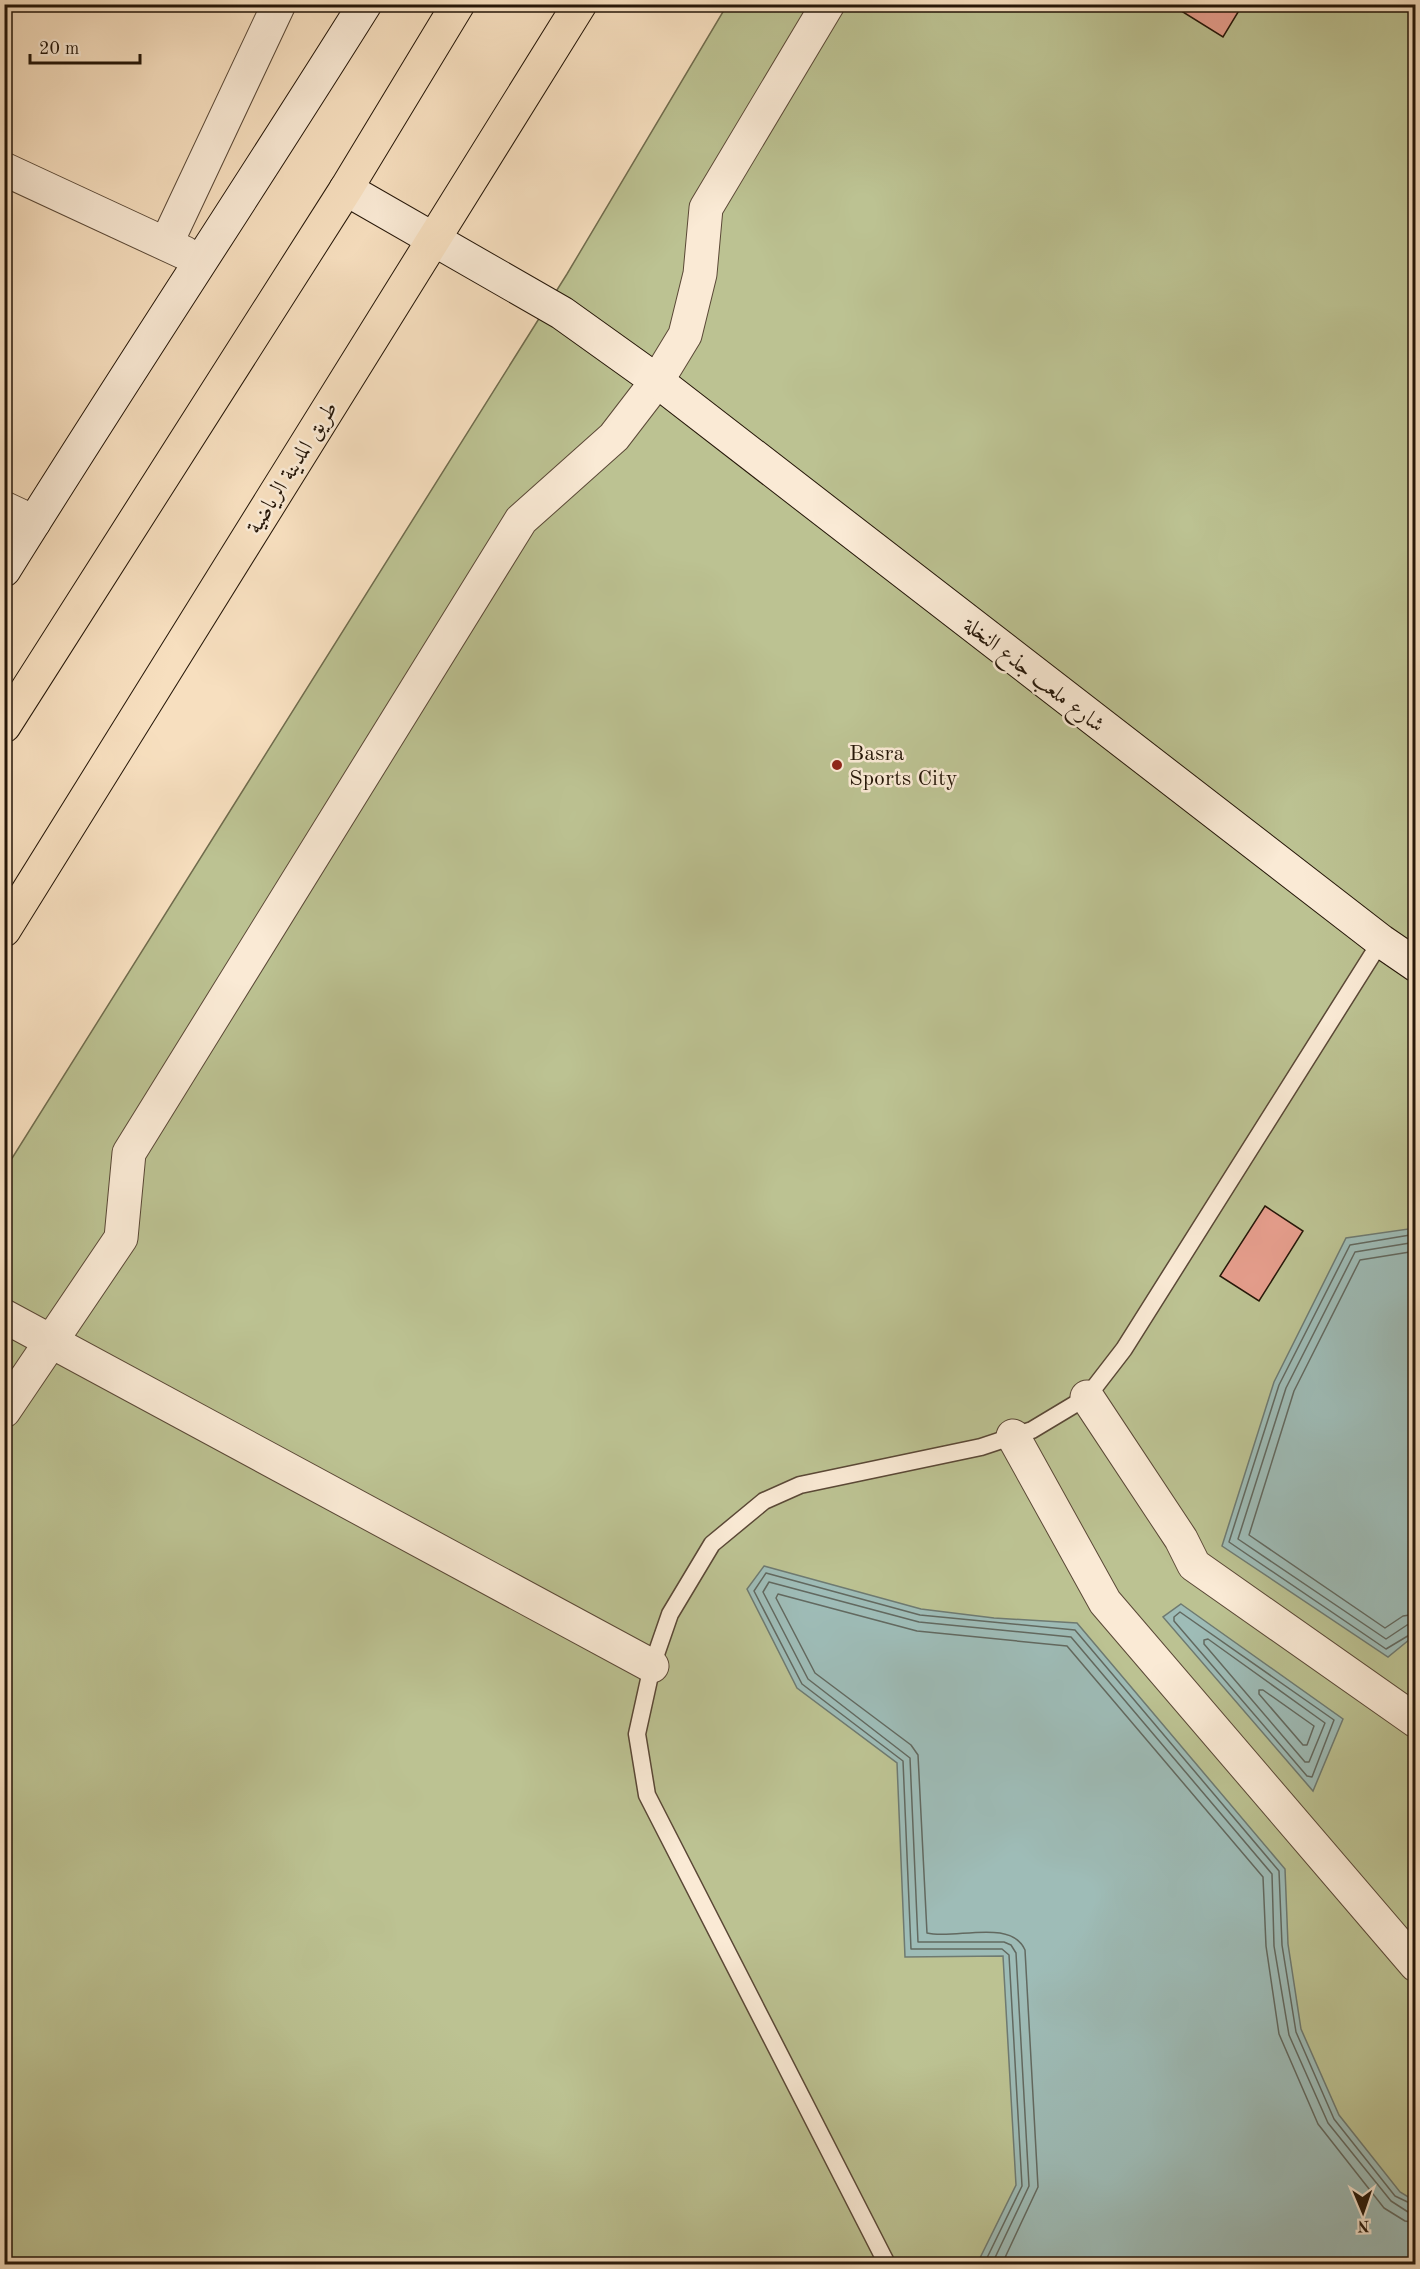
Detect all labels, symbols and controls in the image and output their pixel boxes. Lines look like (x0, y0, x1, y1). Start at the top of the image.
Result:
scale bar (30, 27, 140, 65)
text: 20 m (39, 40, 79, 58)
street label: طريق المدينة الرياضية (243, 398, 344, 539)
street label: شارع ملعب جذع النخلة (955, 614, 1108, 742)
place label: Basra Sports City (849, 743, 958, 790)
marker: Basra Sports City (830, 758, 844, 772)
north arrow (1333, 2182, 1393, 2242)
text: N (1356, 2217, 1370, 2233)

